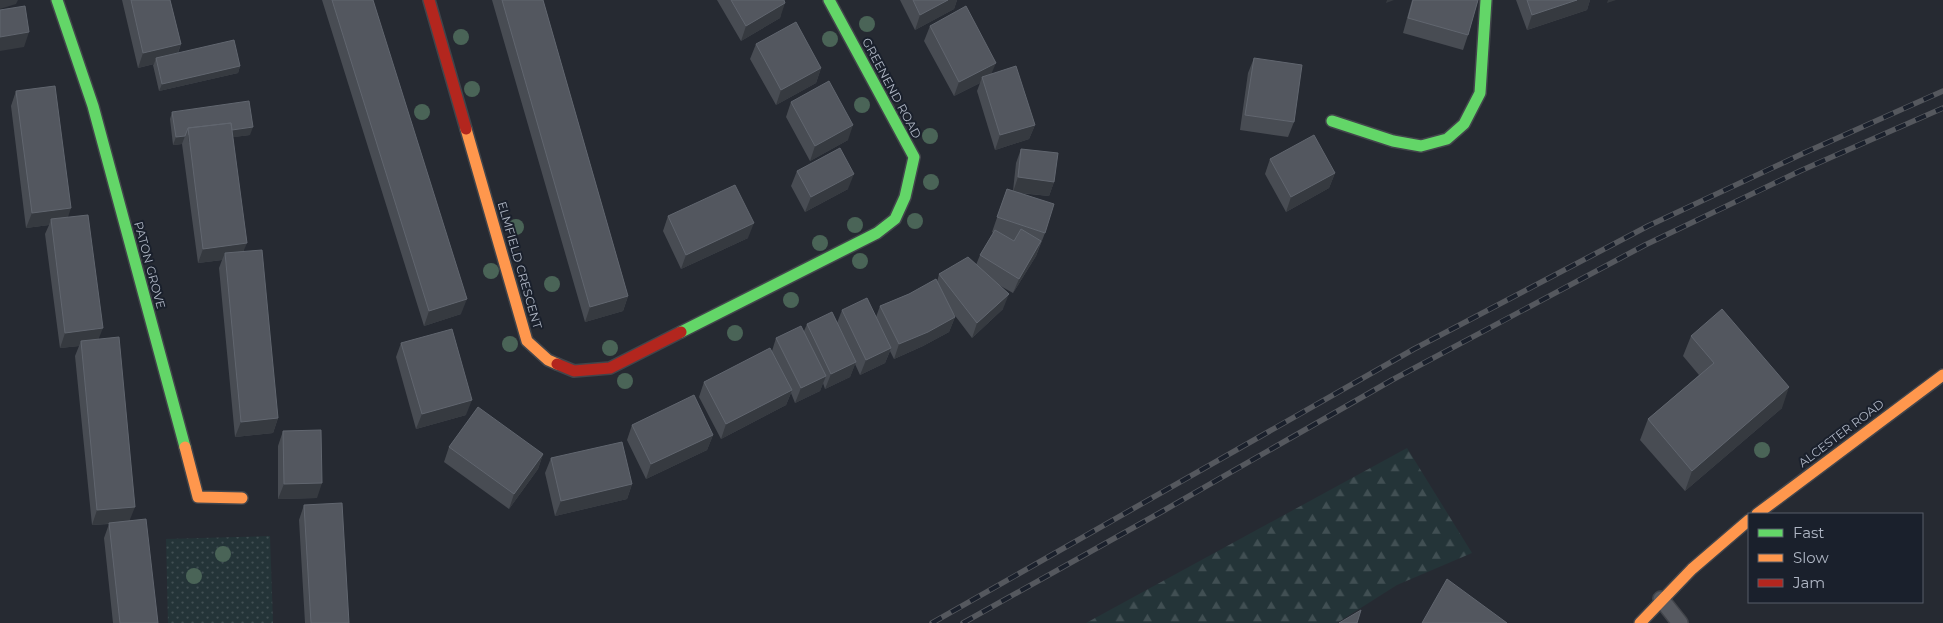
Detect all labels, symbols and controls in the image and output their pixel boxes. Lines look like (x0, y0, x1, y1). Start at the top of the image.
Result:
street label: GREENEND ROAD (859, 35, 925, 141)
street label: ELMFIELD CRESCENT (495, 200, 545, 330)
street label: PATON GROVE (131, 220, 169, 310)
street label: ALCESTER ROAD (1795, 396, 1887, 470)
legend (1748, 513, 1923, 603)
text: Fast (1793, 523, 1824, 542)
text: Slow (1793, 548, 1829, 567)
text: Jam (1792, 573, 1825, 592)

